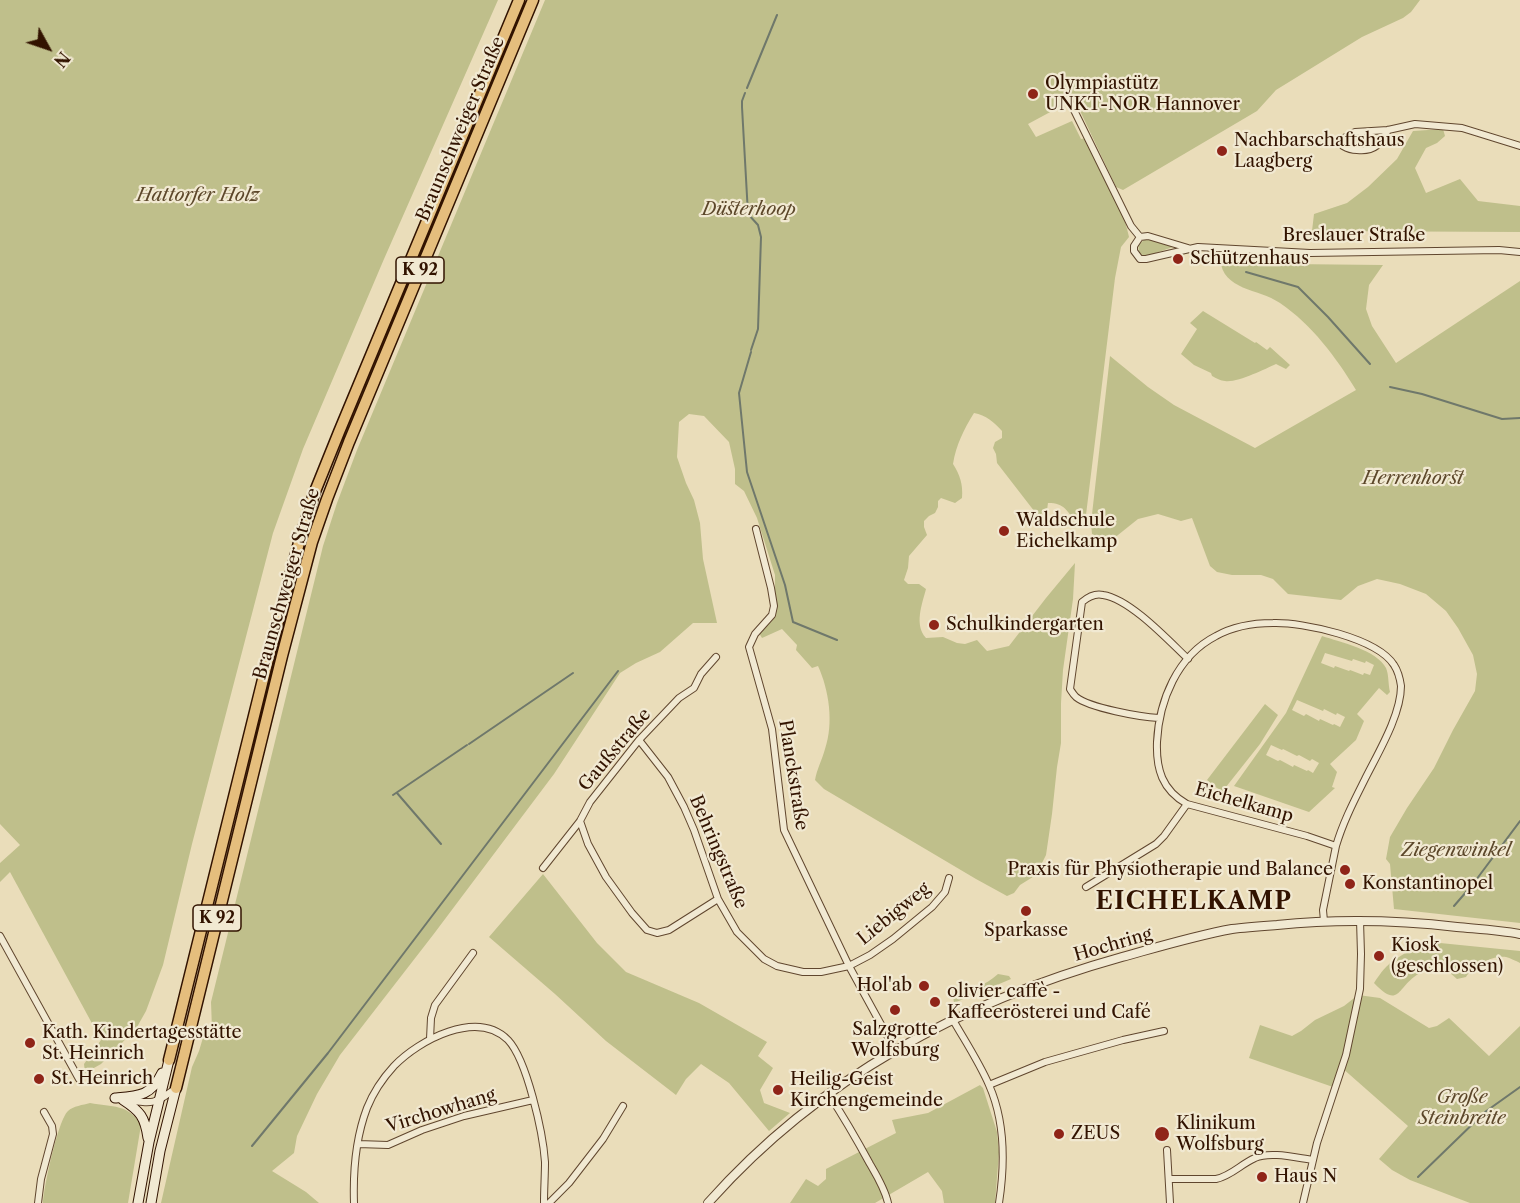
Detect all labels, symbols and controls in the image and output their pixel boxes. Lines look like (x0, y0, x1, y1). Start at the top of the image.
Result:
north arrow (18, 18, 78, 78)
street label: Braunschweiger Straße (412, 33, 510, 225)
text: N (50, 48, 74, 71)
place label: Olympiastütz UNKT-NOR Hannover (1045, 73, 1240, 116)
marker: Olympiastütz UNKT-NOR Hannover (1026, 87, 1040, 101)
place label: Nachbarschaftshaus Laagberg (1234, 130, 1405, 172)
marker: Nachbarschaftshaus Laagberg (1215, 144, 1229, 158)
park label: Hattorfer Holz (136, 185, 260, 207)
park label: Düsterhoop (702, 199, 796, 221)
street label: Breslauer Straße (1283, 225, 1425, 247)
place label: Schützenhaus (1190, 248, 1309, 270)
marker: Schützenhaus (1171, 252, 1185, 266)
road number: K 92 (396, 257, 444, 283)
park label: Herrenhorst (1363, 468, 1463, 490)
street label: Braunschweiger Straße (249, 486, 325, 682)
place label: Waldschule Eichelkamp (1016, 510, 1117, 552)
marker: Waldschule Eichelkamp (997, 524, 1011, 538)
place label: Schulkindergarten (946, 614, 1104, 636)
marker: Schulkindergarten (927, 618, 941, 632)
street label: Gaußstraße (574, 704, 656, 796)
street label: Planckstraße (774, 718, 812, 832)
street label: Eichelkamp (1192, 779, 1296, 827)
street label: Behringstraße (684, 792, 752, 912)
park label: Ziegenwinkel (1401, 840, 1511, 862)
place label: Praxis für Physiotherapie und Balance (1007, 859, 1333, 881)
marker: Praxis für Physiotherapie und Balance (1338, 863, 1352, 877)
place label: Konstantinopel (1362, 873, 1493, 895)
marker: Konstantinopel (1343, 877, 1357, 891)
street label: Liebigweg (853, 878, 935, 950)
district label: EICHELKAMP (1095, 888, 1293, 916)
marker: Sparkasse (1019, 904, 1033, 918)
road number: K 92 (193, 905, 241, 931)
place label: Sparkasse (984, 920, 1068, 942)
street label: Hochring (1071, 924, 1155, 966)
place label: Kiosk (geschlossen) (1391, 935, 1503, 978)
marker: Kiosk (geschlossen) (1372, 949, 1386, 963)
place label: Hol'ab (857, 975, 912, 997)
marker: Hol'ab (917, 979, 931, 993)
place label: olivier caffè - Kaffeerösterei und Café (947, 981, 1151, 1024)
marker: olivier caffè - Kaffeerösterei und Café (928, 995, 942, 1009)
marker: Salzgrotte Wolfsburg (888, 1003, 902, 1017)
place label: Salzgrotte Wolfsburg (851, 1019, 939, 1062)
place label: Kath. Kindertagesstätte St. Heinrich (42, 1022, 242, 1064)
marker: Kath. Kindertagesstätte St. Heinrich (23, 1036, 37, 1050)
place label: St. Heinrich (51, 1068, 153, 1090)
place label: Heilig-Geist Kirchengemeinde (790, 1069, 943, 1112)
marker: St. Heinrich (32, 1072, 46, 1086)
marker: Heilig-Geist Kirchengemeinde (771, 1083, 785, 1097)
street label: Virchowhang (384, 1084, 498, 1138)
park label: Große Steinbreite (1418, 1087, 1506, 1130)
place label: Klinikum Wolfsburg (1176, 1113, 1264, 1156)
place label: ZEUS (1071, 1123, 1120, 1145)
marker: Klinikum Wolfsburg (1153, 1125, 1171, 1143)
marker: ZEUS (1052, 1127, 1066, 1141)
place label: Haus N (1274, 1166, 1337, 1188)
marker: Haus N (1255, 1170, 1269, 1184)

